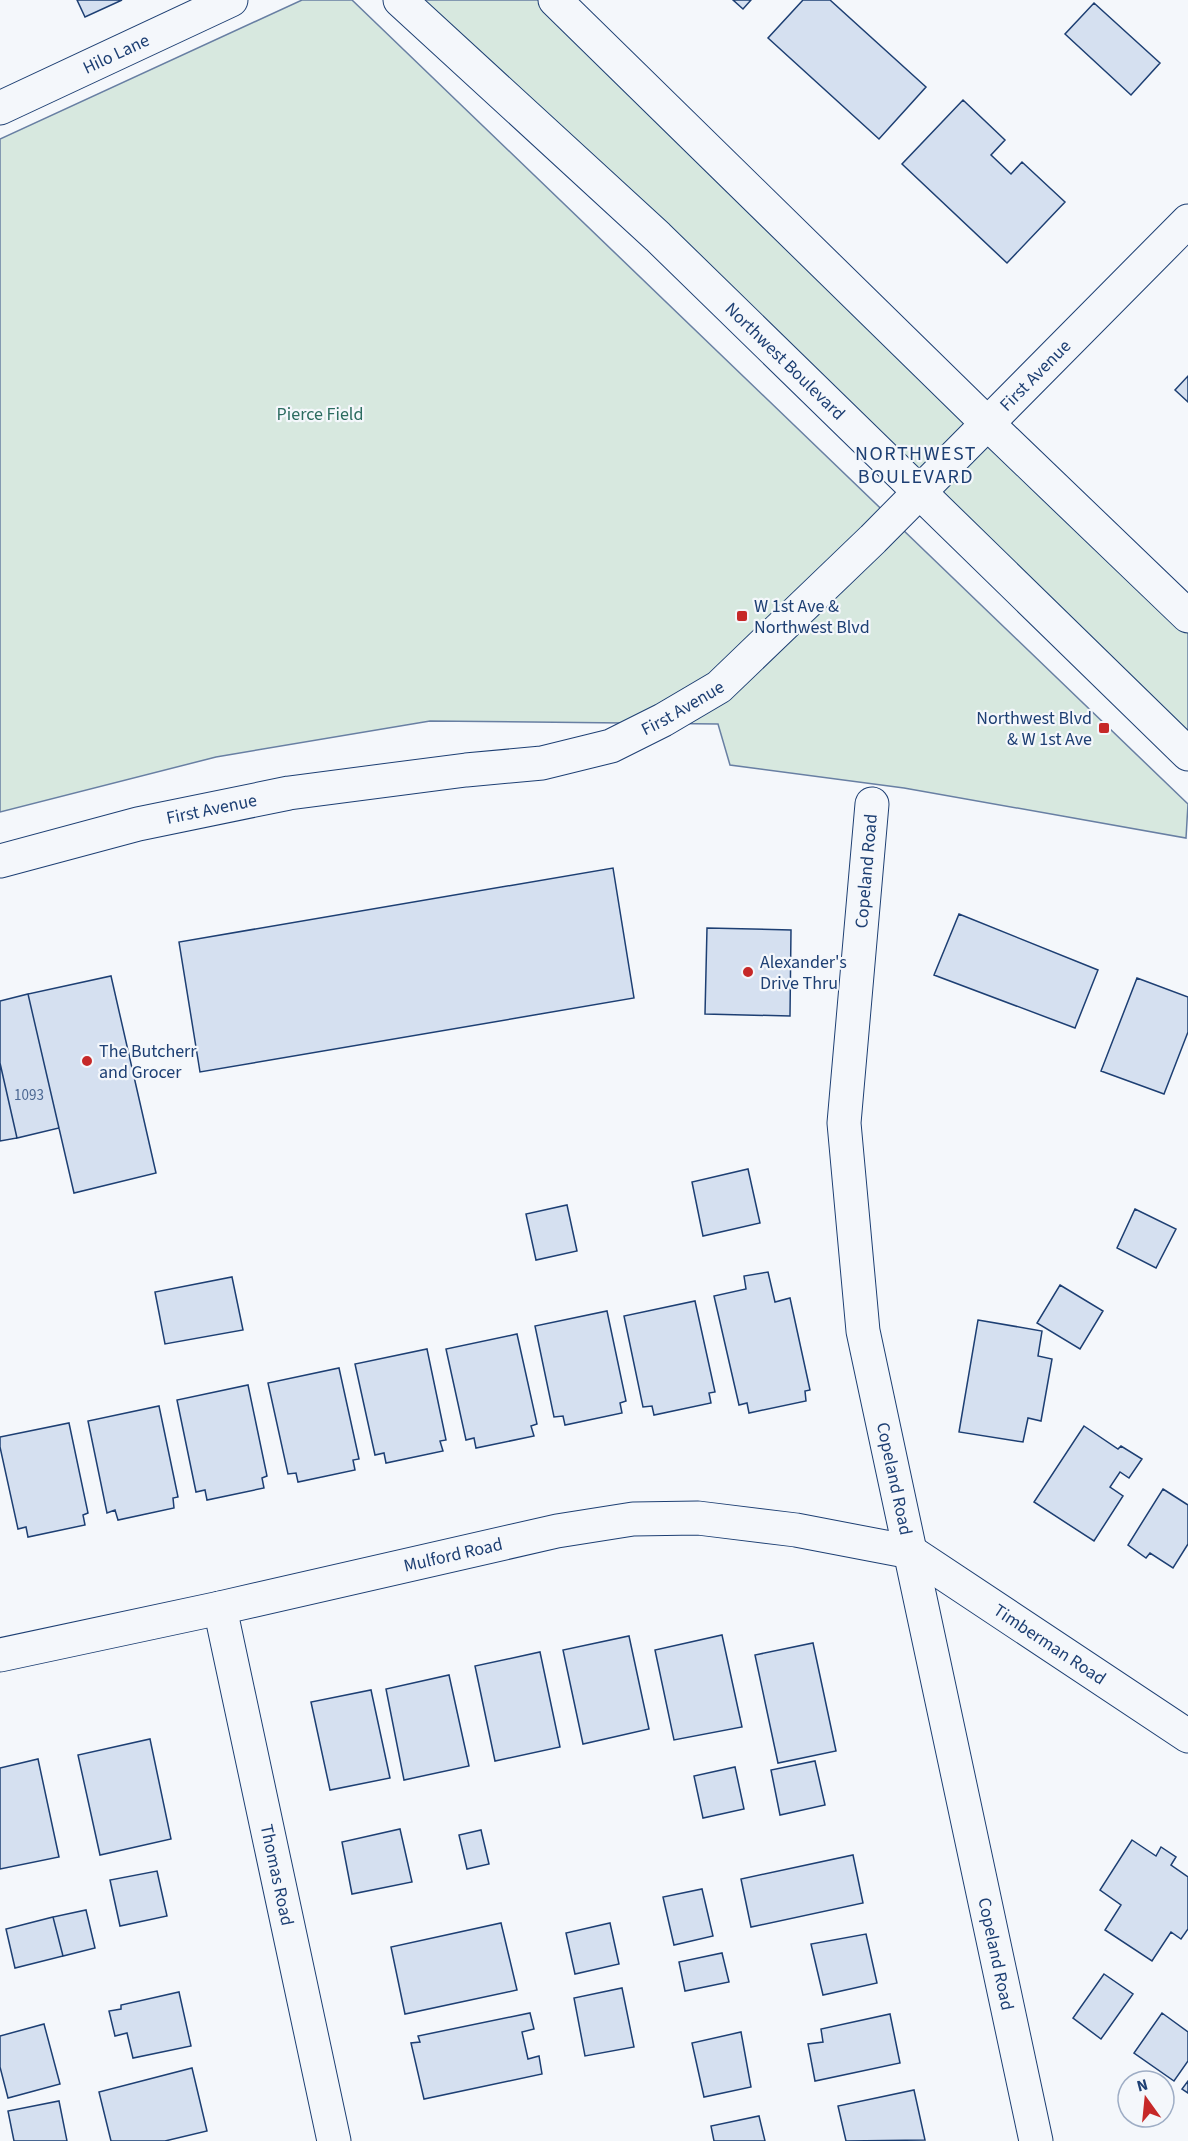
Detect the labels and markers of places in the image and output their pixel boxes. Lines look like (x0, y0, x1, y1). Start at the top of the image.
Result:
place label: W 1st Ave & Northwest Blvd (754, 594, 870, 640)
marker: W 1st Ave & Northwest Blvd (735, 609, 749, 623)
place label: Northwest Blvd & W 1st Ave (976, 706, 1092, 752)
marker: Northwest Blvd & W 1st Ave (1097, 721, 1111, 735)
place label: Alexander's Drive Thru (760, 950, 847, 996)
marker: Alexander's Drive Thru (741, 965, 755, 979)
place label: The Butcherr and Grocer (99, 1039, 197, 1085)
marker: The Butcherr and Grocer (80, 1054, 94, 1068)

